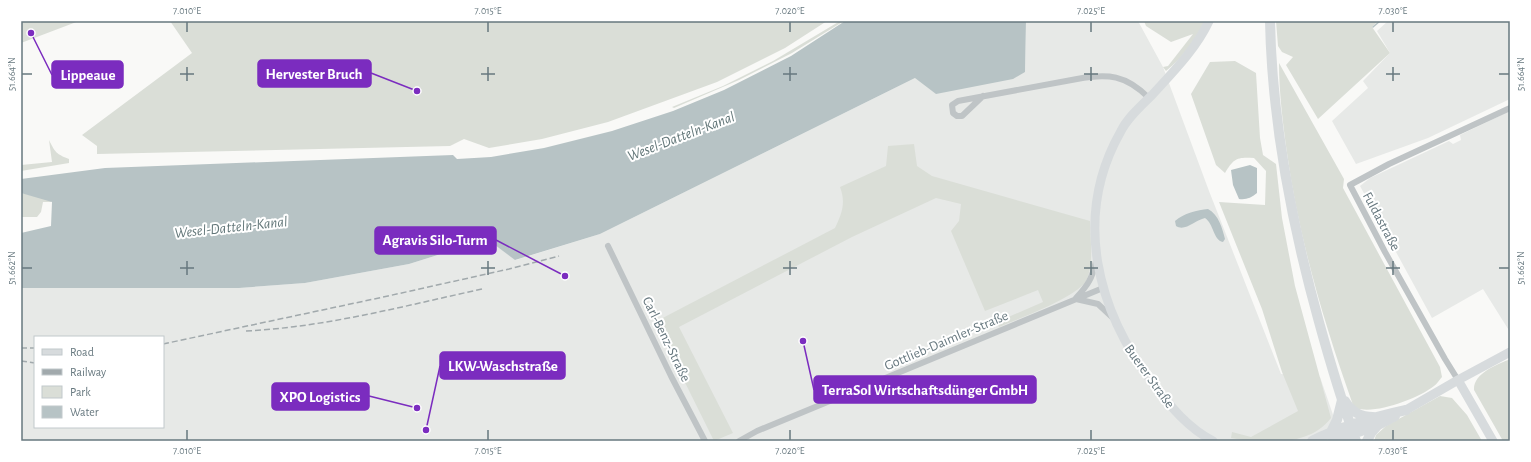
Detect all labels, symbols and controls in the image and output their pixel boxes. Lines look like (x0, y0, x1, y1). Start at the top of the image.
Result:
text: 7.010°E (173, 6, 201, 16)
text: 7.015°E (474, 6, 502, 16)
text: 7.020°E (775, 6, 805, 16)
text: 7.025°E (1077, 6, 1105, 16)
text: 7.030°E (1379, 6, 1408, 16)
text: 51.664°N (7, 57, 17, 91)
text: 51.664°N (1516, 57, 1526, 91)
callout: Hervester Bruch (258, 60, 371, 87)
callout: Lippeaue (52, 61, 123, 88)
text: Hervester Bruch (266, 67, 362, 82)
text: Lippeaue (60, 68, 116, 83)
water label: Wesel-Datteln-Kanal (626, 109, 737, 164)
street label: Fuldastraße (1360, 190, 1402, 253)
water label: Wesel-Datteln-Kanal (174, 214, 289, 241)
callout: Agravis Silo-Turm (375, 227, 496, 254)
text: Agravis Silo-Turm (382, 233, 488, 248)
text: 51.662°N (7, 251, 17, 285)
text: 51.662°N (1516, 251, 1526, 285)
street label: Carl-Benz-Straße (639, 295, 693, 384)
street label: Gottlieb-Daimler-Straße (883, 309, 1010, 373)
legend (34, 336, 164, 428)
street label: Buerer Straße (1121, 342, 1177, 411)
text: Road (70, 346, 94, 358)
callout: LKW-Waschstraße (440, 352, 565, 379)
text: LKW-Waschstraße (448, 359, 558, 374)
text: Railway (70, 366, 106, 379)
callout: TerraSol Wirtschaftsdünger GmbH (814, 376, 1036, 403)
callout: XPO Logistics (272, 383, 369, 410)
text: TerraSol Wirtschaftsdünger GmbH (822, 383, 1028, 398)
text: Park (70, 386, 91, 398)
text: XPO Logistics (279, 390, 361, 405)
text: Water (70, 406, 99, 418)
text: 7.010°E (173, 446, 201, 456)
text: 7.015°E (474, 446, 502, 456)
text: 7.020°E (775, 446, 805, 456)
text: 7.025°E (1077, 446, 1105, 456)
text: 7.030°E (1379, 446, 1408, 456)

